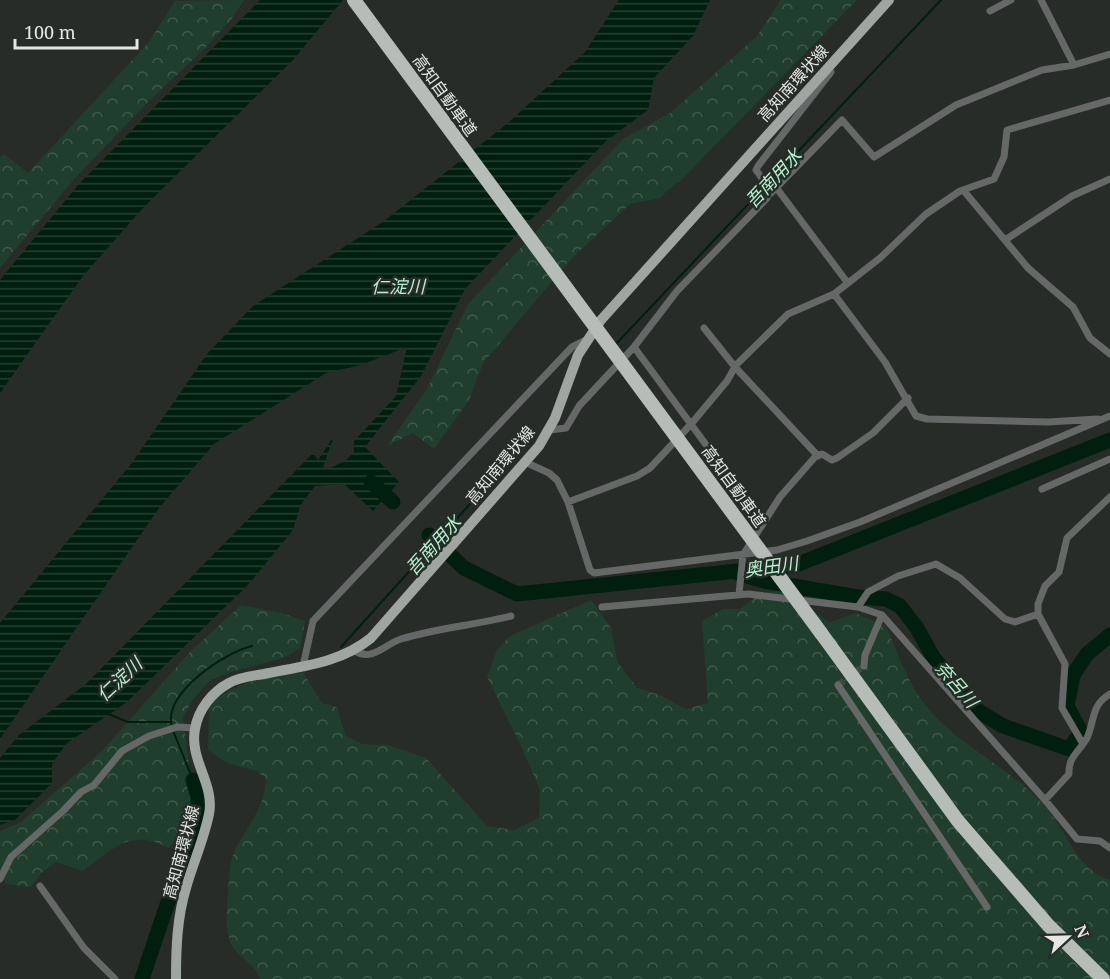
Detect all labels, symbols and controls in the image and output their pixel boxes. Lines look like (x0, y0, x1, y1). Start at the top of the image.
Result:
scale bar (15, 12, 136, 50)
text: 100 m (24, 20, 76, 44)
street label: 高知南環状線 (753, 40, 833, 126)
street label: 高知自動車道 (408, 50, 482, 140)
water label: 吾南用水 (740, 142, 808, 213)
water label: 仁淀川 (371, 274, 427, 298)
street label: 高知南環状線 (461, 421, 539, 509)
street label: 高知自動車道 (697, 441, 771, 531)
water label: 吾南用水 (400, 509, 467, 580)
water label: 奥田川 (743, 550, 801, 582)
water label: 仁淀川 (91, 650, 148, 706)
water label: 奈呂川 (930, 656, 985, 714)
street label: 高知南環状線 (158, 803, 204, 901)
north arrow (1038, 907, 1098, 967)
text: N (1069, 921, 1095, 942)

